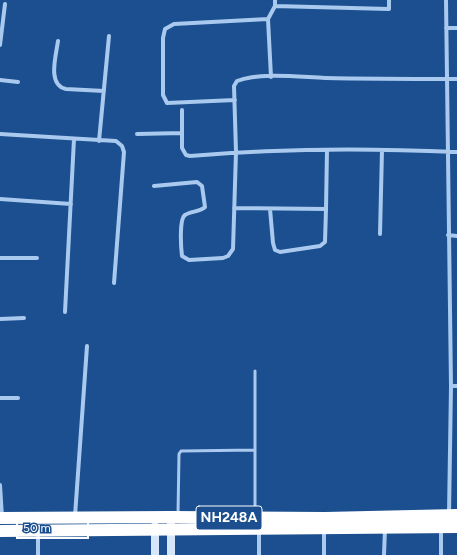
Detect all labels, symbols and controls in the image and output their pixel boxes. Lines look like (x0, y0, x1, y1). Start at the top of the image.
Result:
road number: NH248A (196, 506, 262, 530)
scale bar (18, 513, 91, 539)
text: 50 m (23, 521, 51, 535)

